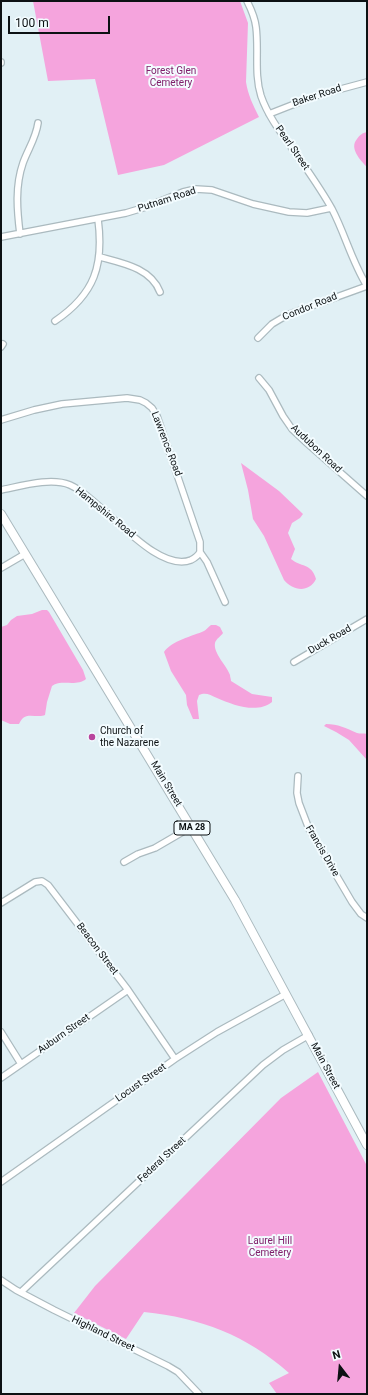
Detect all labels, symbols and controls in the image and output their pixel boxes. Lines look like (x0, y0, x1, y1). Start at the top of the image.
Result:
scale bar (10, 8, 112, 34)
text: 100 m (15, 16, 49, 30)
park label: Forest Glen Cemetery (146, 65, 196, 88)
street label: Baker Road (291, 82, 343, 110)
street label: Pearl Street (272, 123, 312, 173)
street label: Putnam Road (136, 185, 198, 215)
street label: Condor Road (281, 291, 339, 323)
street label: Lawrence Road (148, 410, 184, 478)
street label: Audubon Road (288, 422, 344, 476)
street label: Hampshire Road (72, 485, 138, 541)
street label: Duck Road (306, 623, 354, 657)
place label: Church of the Nazarene (100, 725, 159, 748)
marker: Church of the Nazarene (87, 732, 97, 742)
street label: Main Street (148, 759, 184, 809)
road number: MA 28 (174, 821, 210, 835)
street label: Francis Drive (302, 823, 342, 879)
street label: Beacon Street (73, 921, 121, 977)
street label: Auburn Street (36, 1012, 92, 1056)
street label: Main Street (308, 1041, 342, 1091)
street label: Locust Street (113, 1061, 169, 1105)
street label: Federal Street (135, 1135, 189, 1185)
park label: Laurel Hill Cemetery (248, 1235, 292, 1258)
street label: Highland Street (70, 1314, 136, 1354)
north arrow (320, 1347, 360, 1387)
text: N (331, 1348, 342, 1362)

